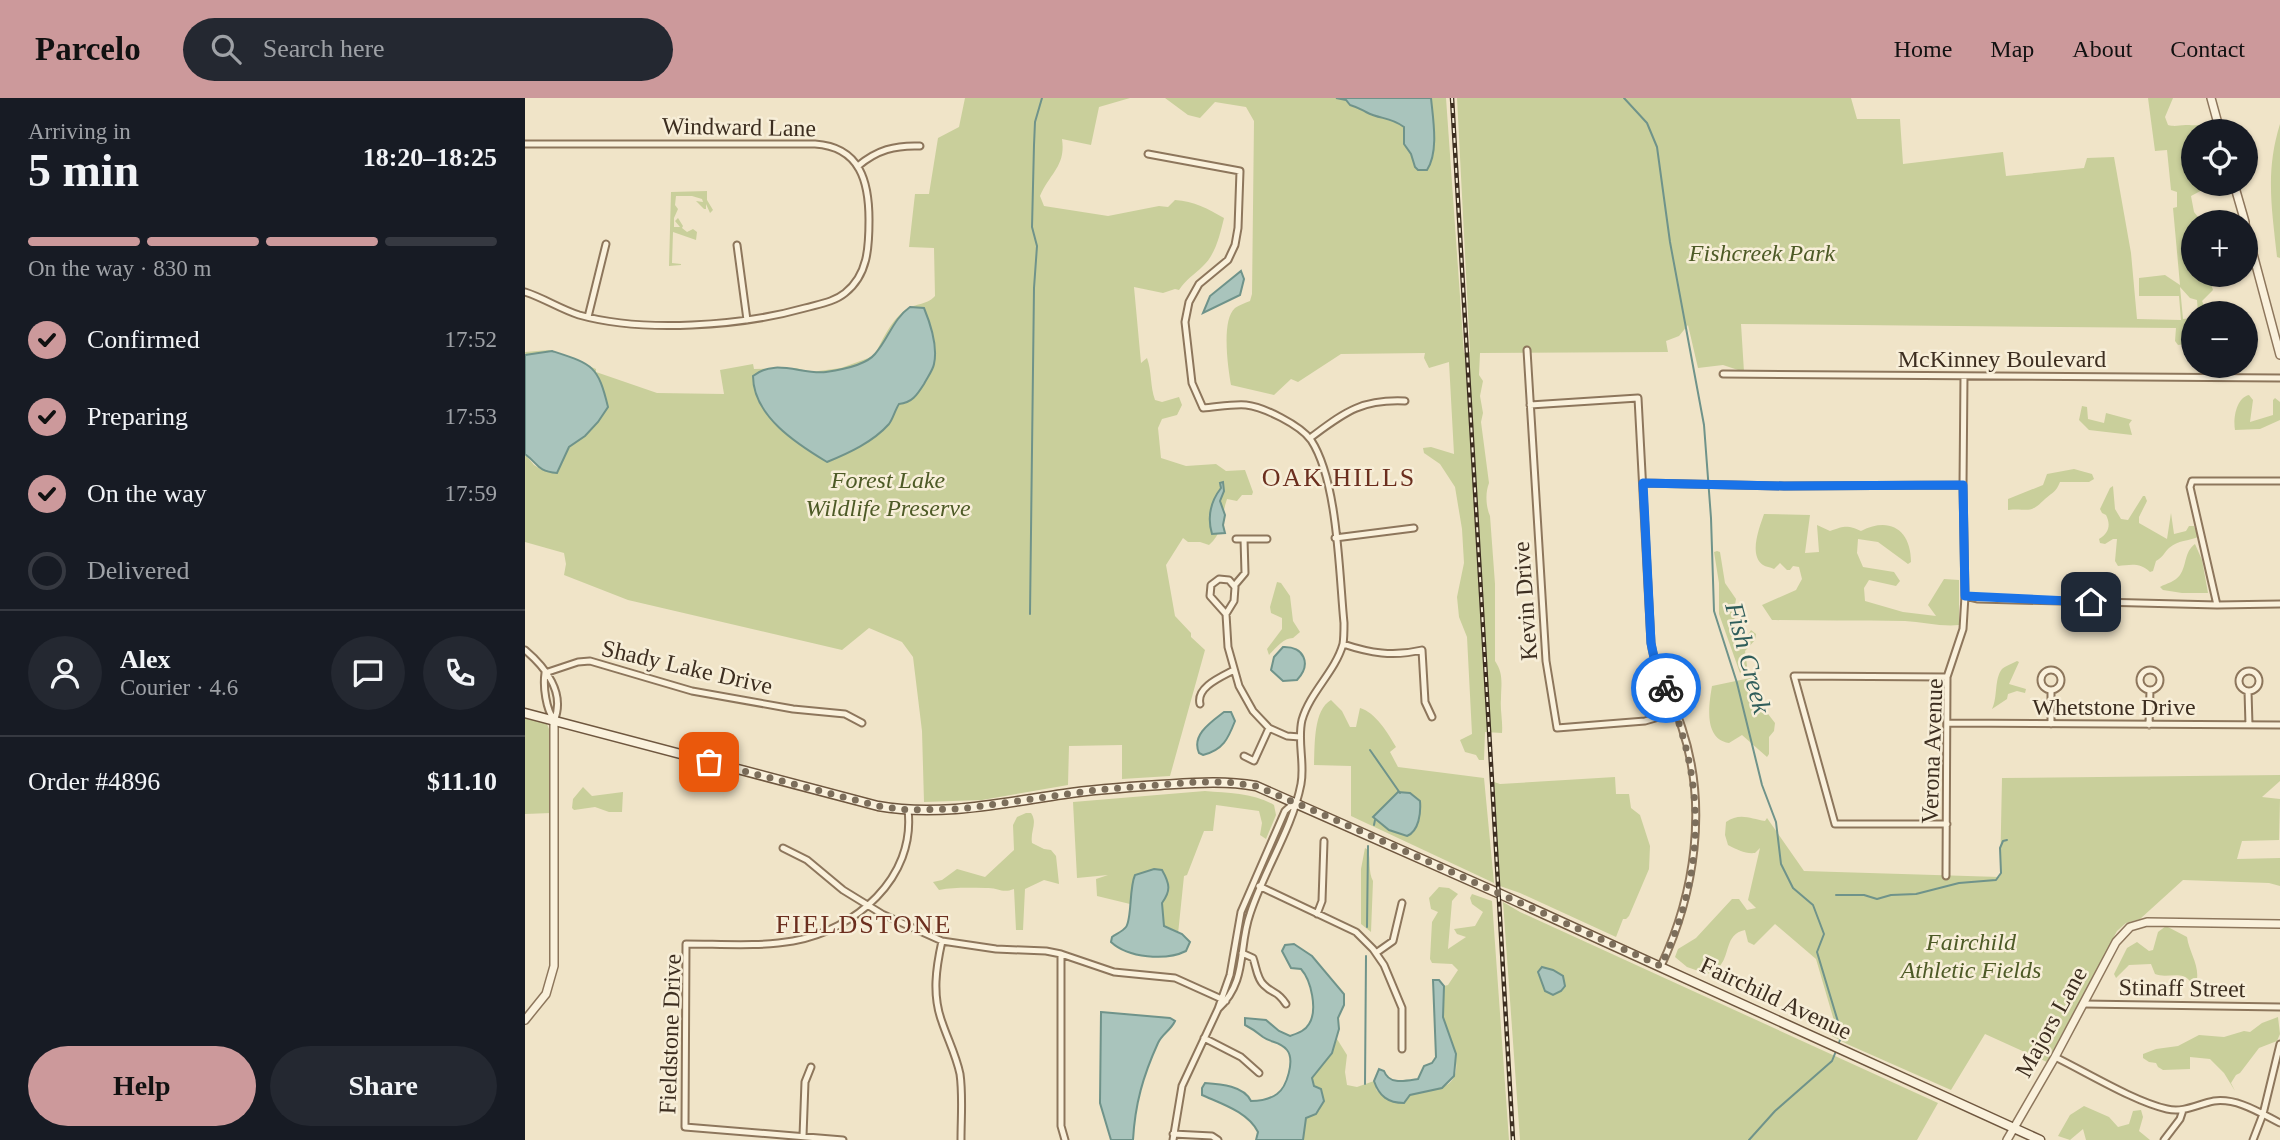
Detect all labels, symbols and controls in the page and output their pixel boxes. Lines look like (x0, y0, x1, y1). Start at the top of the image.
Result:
search box (183, 18, 673, 81)
icon: search (207, 30, 245, 68)
text: Parcelo (35, 31, 141, 67)
text: Search here (263, 34, 385, 63)
text: Home (1894, 36, 1952, 62)
text: Map (1990, 36, 2034, 62)
text: About (2072, 36, 2132, 62)
text: Contact (2170, 36, 2245, 62)
street label: Windward Lane (662, 113, 816, 141)
text: Arriving in (28, 119, 131, 144)
map controls (2181, 119, 2258, 378)
button: locate (2181, 119, 2258, 196)
text: 18:20–18:25 (363, 143, 497, 172)
text: 5 min (28, 145, 139, 196)
button: + (2181, 210, 2258, 287)
park label: Fishcreek Park (1688, 240, 1836, 266)
text: On the way · 830 m (28, 256, 211, 281)
button: − (2181, 301, 2258, 378)
icon: check (28, 321, 66, 359)
text: Confirmed (87, 325, 200, 354)
text: 17:52 (445, 327, 497, 352)
street label: McKinney Boulevard (1898, 346, 2106, 372)
icon: check (28, 398, 66, 436)
text: Preparing (87, 402, 188, 431)
text: 17:53 (445, 404, 497, 429)
district label: OAK HILLS (1262, 463, 1416, 492)
park label: Forest Lake Wildlife Preserve (805, 467, 971, 521)
icon: check (28, 475, 66, 513)
text: On the way (87, 479, 207, 508)
text: 17:59 (445, 481, 497, 506)
street label: Kevin Drive (1508, 541, 1542, 661)
text: Delivered (87, 556, 190, 585)
pin (2061, 572, 2121, 632)
icon: home (2072, 583, 2110, 621)
water label: Fish Creek (1719, 598, 1777, 717)
street label: Shady Lake Drive (599, 635, 775, 699)
button: person (28, 636, 102, 710)
button: chat (331, 636, 405, 710)
button: phone (423, 636, 497, 710)
text: Alex (120, 645, 171, 674)
courier (1631, 653, 1701, 723)
icon: bike (1647, 669, 1685, 707)
text: Courier · 4.6 (120, 675, 238, 700)
street label: Verona Avenue (1916, 678, 1948, 824)
street label: Whetstone Drive (2032, 694, 2196, 720)
pin (679, 732, 739, 792)
icon: bag (690, 743, 728, 781)
text: Order #4896 (28, 767, 160, 796)
text: $11.10 (427, 767, 497, 796)
district label: FIELDSTONE (776, 910, 952, 939)
park label: Fairchild Athletic Fields (1899, 929, 2041, 983)
street label: Fairchild Avenue (1696, 952, 1856, 1044)
street label: Fieldstone Drive (654, 953, 686, 1115)
street label: Majors Lane (2010, 962, 2092, 1082)
street label: Stinaff Street (2118, 974, 2246, 1002)
button: Help (28, 1046, 256, 1126)
button: Share (270, 1046, 497, 1126)

